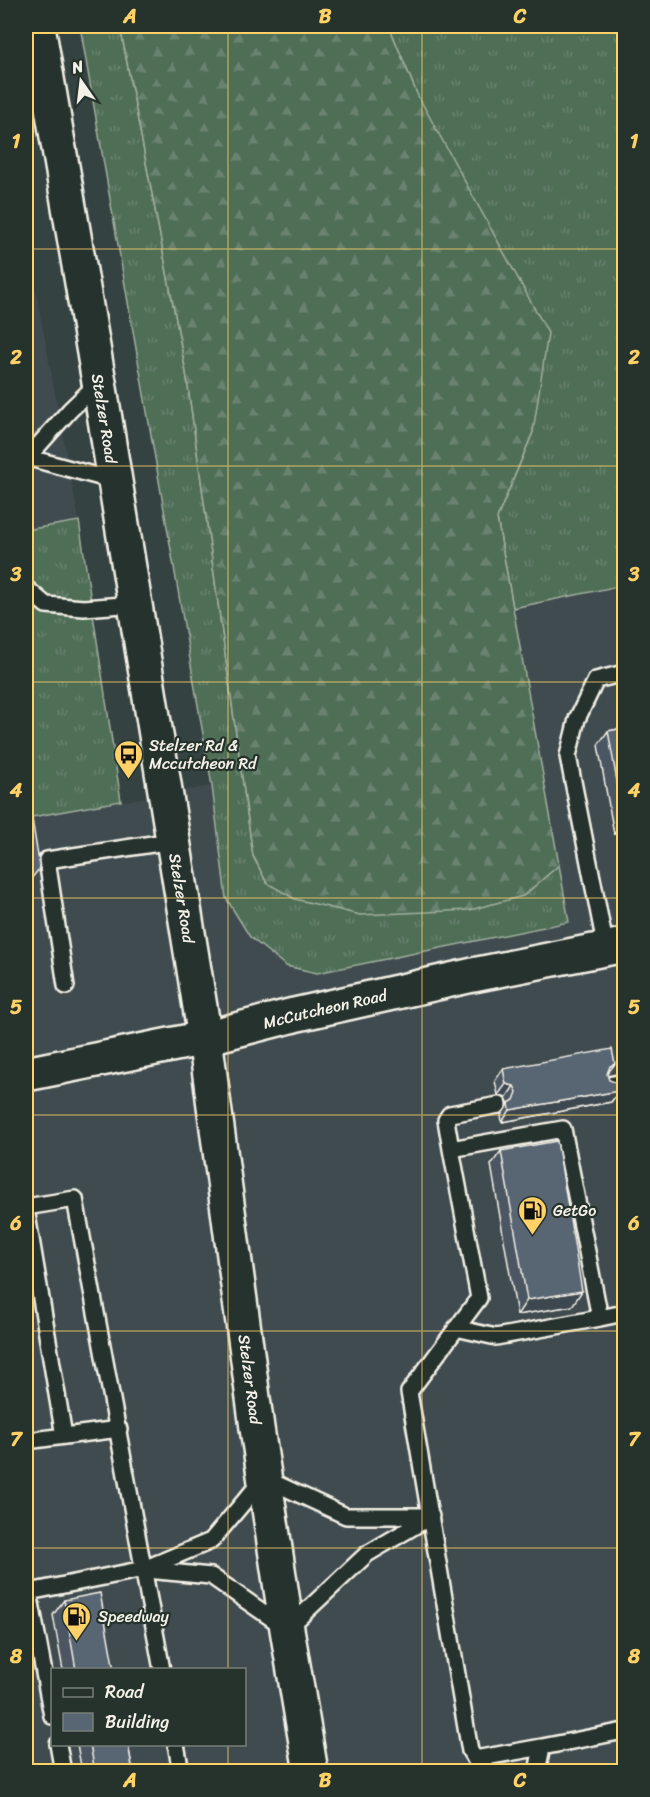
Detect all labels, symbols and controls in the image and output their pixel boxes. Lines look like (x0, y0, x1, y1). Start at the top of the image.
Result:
text: A (122, 0, 137, 34)
text: B (319, 0, 332, 34)
text: C (513, 0, 527, 34)
north arrow (51, 51, 111, 111)
text: N (68, 51, 87, 83)
text: 1 (12, 124, 21, 159)
text: 1 (630, 124, 639, 159)
text: 2 (9, 340, 22, 375)
text: 2 (627, 340, 640, 375)
street label: Stelzer Road (83, 371, 126, 467)
text: 3 (10, 557, 22, 592)
text: 3 (628, 557, 640, 592)
place label: Stelzer Rd & Mccutcheon Rd (149, 731, 258, 778)
bus stop icon: Stelzer Rd & Mccutcheon Rd (112, 738, 144, 780)
text: 4 (9, 773, 23, 808)
text: 4 (627, 773, 641, 808)
street label: Stelzer Road (160, 851, 204, 947)
street label: McCutcheon Road (260, 980, 391, 1037)
text: 5 (10, 990, 22, 1025)
text: 5 (628, 990, 640, 1025)
fuel station icon: GetGo (516, 1194, 548, 1236)
place label: GetGo (553, 1196, 596, 1225)
text: 6 (9, 1206, 22, 1241)
text: 6 (627, 1206, 640, 1241)
street label: Stelzer Road (230, 1333, 271, 1428)
text: 7 (10, 1422, 23, 1457)
text: 7 (628, 1422, 641, 1457)
fuel station icon: Speedway (61, 1600, 93, 1642)
place label: Speedway (98, 1602, 169, 1631)
text: 8 (9, 1639, 23, 1674)
text: 8 (627, 1639, 641, 1674)
legend (51, 1668, 246, 1746)
text: Road (105, 1676, 145, 1708)
text: Building (105, 1706, 169, 1738)
text: A (122, 1763, 137, 1797)
text: B (319, 1763, 332, 1797)
text: C (513, 1763, 527, 1797)

